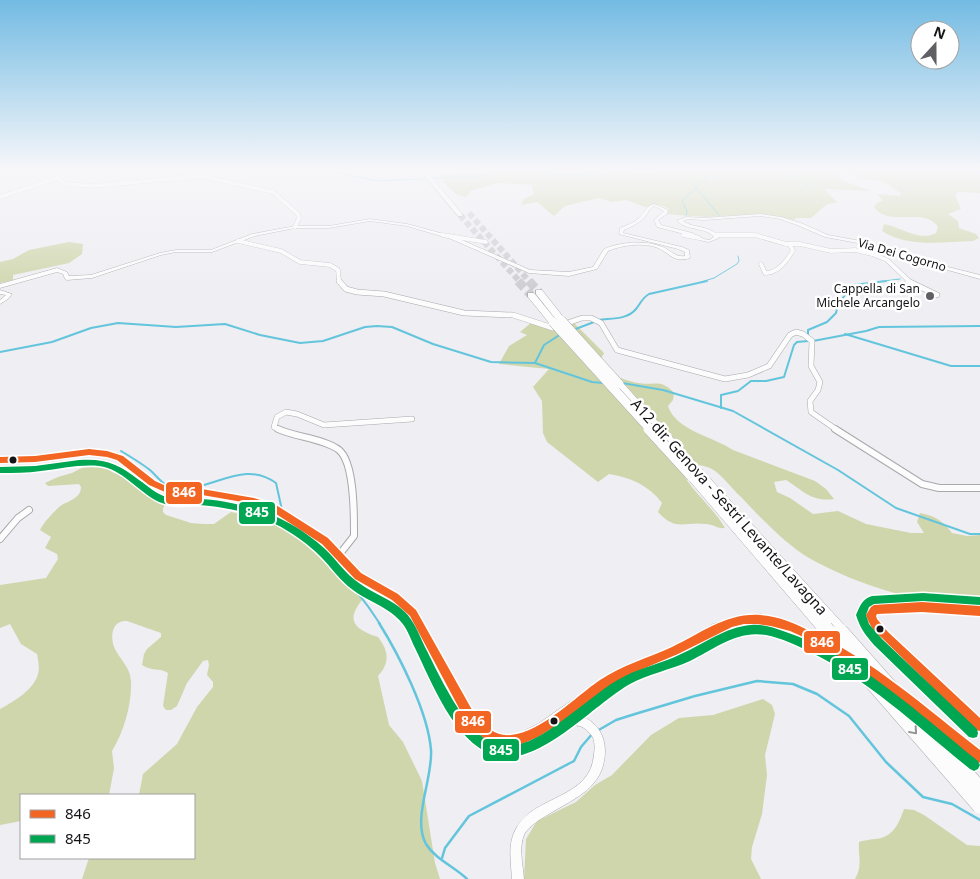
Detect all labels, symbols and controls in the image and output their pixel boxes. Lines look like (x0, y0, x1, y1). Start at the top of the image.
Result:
north arrow (910, 20, 960, 70)
text: N (931, 21, 949, 43)
street label: Via Dei Cogorno (856, 234, 948, 275)
place label: Cappella di San Michele Arcangelo (816, 280, 920, 311)
marker: Cappella di San Michele Arcangelo (924, 290, 936, 302)
street label: A12 dir. Genova - Sestri Levante/Lavagna (627, 394, 832, 619)
unlabelled marker (8, 455, 18, 465)
line badge: 846 (165, 481, 203, 505)
text: 846 (172, 482, 196, 501)
line badge: 845 (238, 501, 276, 525)
text: 845 (245, 502, 269, 521)
unlabelled marker (875, 624, 885, 634)
line badge: 846 (803, 630, 841, 654)
text: 846 (810, 632, 834, 651)
line badge: 845 (831, 657, 869, 681)
text: 845 (838, 659, 862, 678)
line badge: 846 (454, 710, 492, 734)
text: 846 (461, 711, 485, 730)
unlabelled marker (549, 716, 559, 726)
one-way arrow (909, 725, 918, 734)
line badge: 845 (482, 738, 520, 762)
text: 845 (489, 740, 513, 759)
legend (20, 794, 195, 859)
text: 846 (65, 803, 91, 823)
text: 845 (65, 828, 91, 848)

